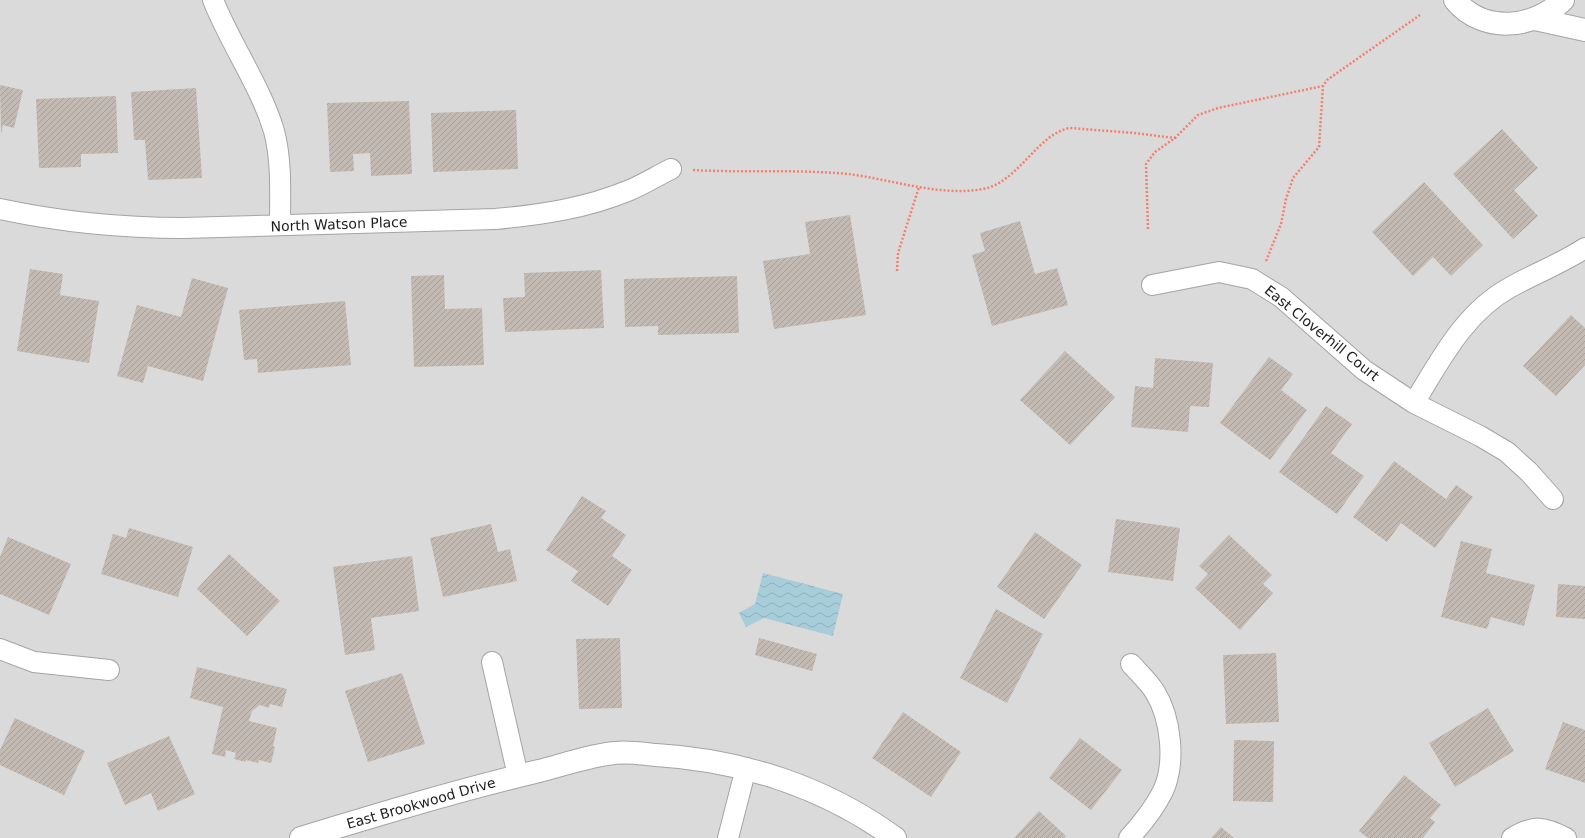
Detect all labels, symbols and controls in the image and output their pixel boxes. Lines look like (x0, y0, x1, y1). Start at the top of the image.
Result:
street label: North Watson Place (270, 214, 408, 234)
street label: East Cloverhill Court (1261, 282, 1383, 384)
street label: East Brookwood Drive (345, 774, 497, 832)

